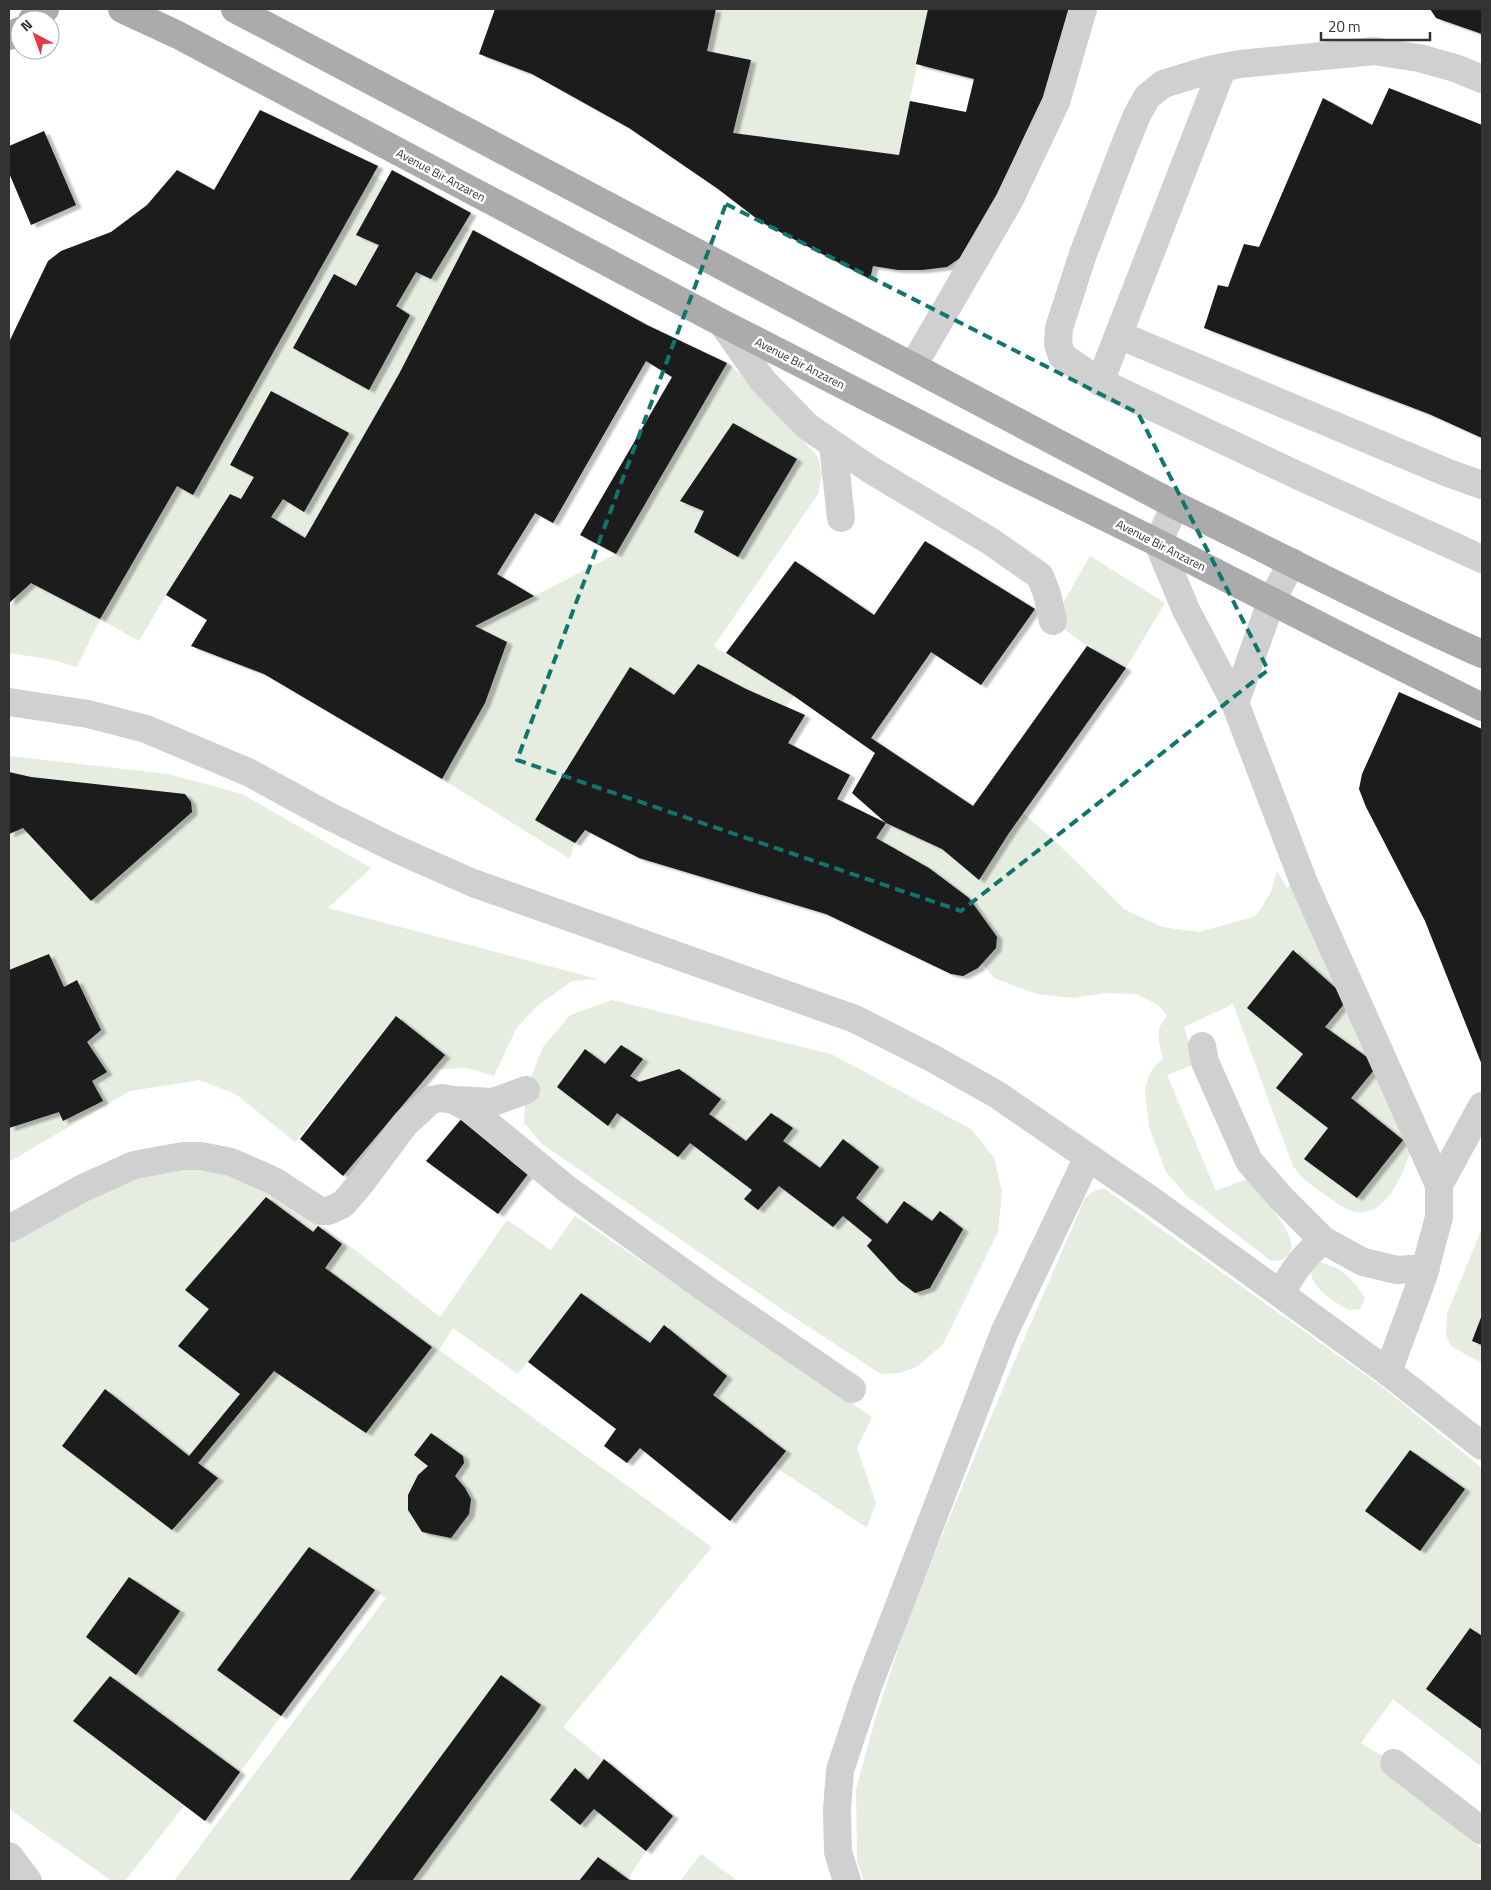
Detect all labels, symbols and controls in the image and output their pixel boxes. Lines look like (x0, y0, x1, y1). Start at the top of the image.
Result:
north arrow (10, 10, 60, 60)
scale bar (1321, 10, 1430, 42)
text: N (16, 14, 37, 36)
text: 20 m (1328, 15, 1361, 38)
street label: Avenue Bir Anzaren (393, 143, 489, 207)
street label: Avenue Bir Anzaren (752, 332, 848, 394)
street label: Avenue Bir Anzaren (1113, 514, 1209, 576)

